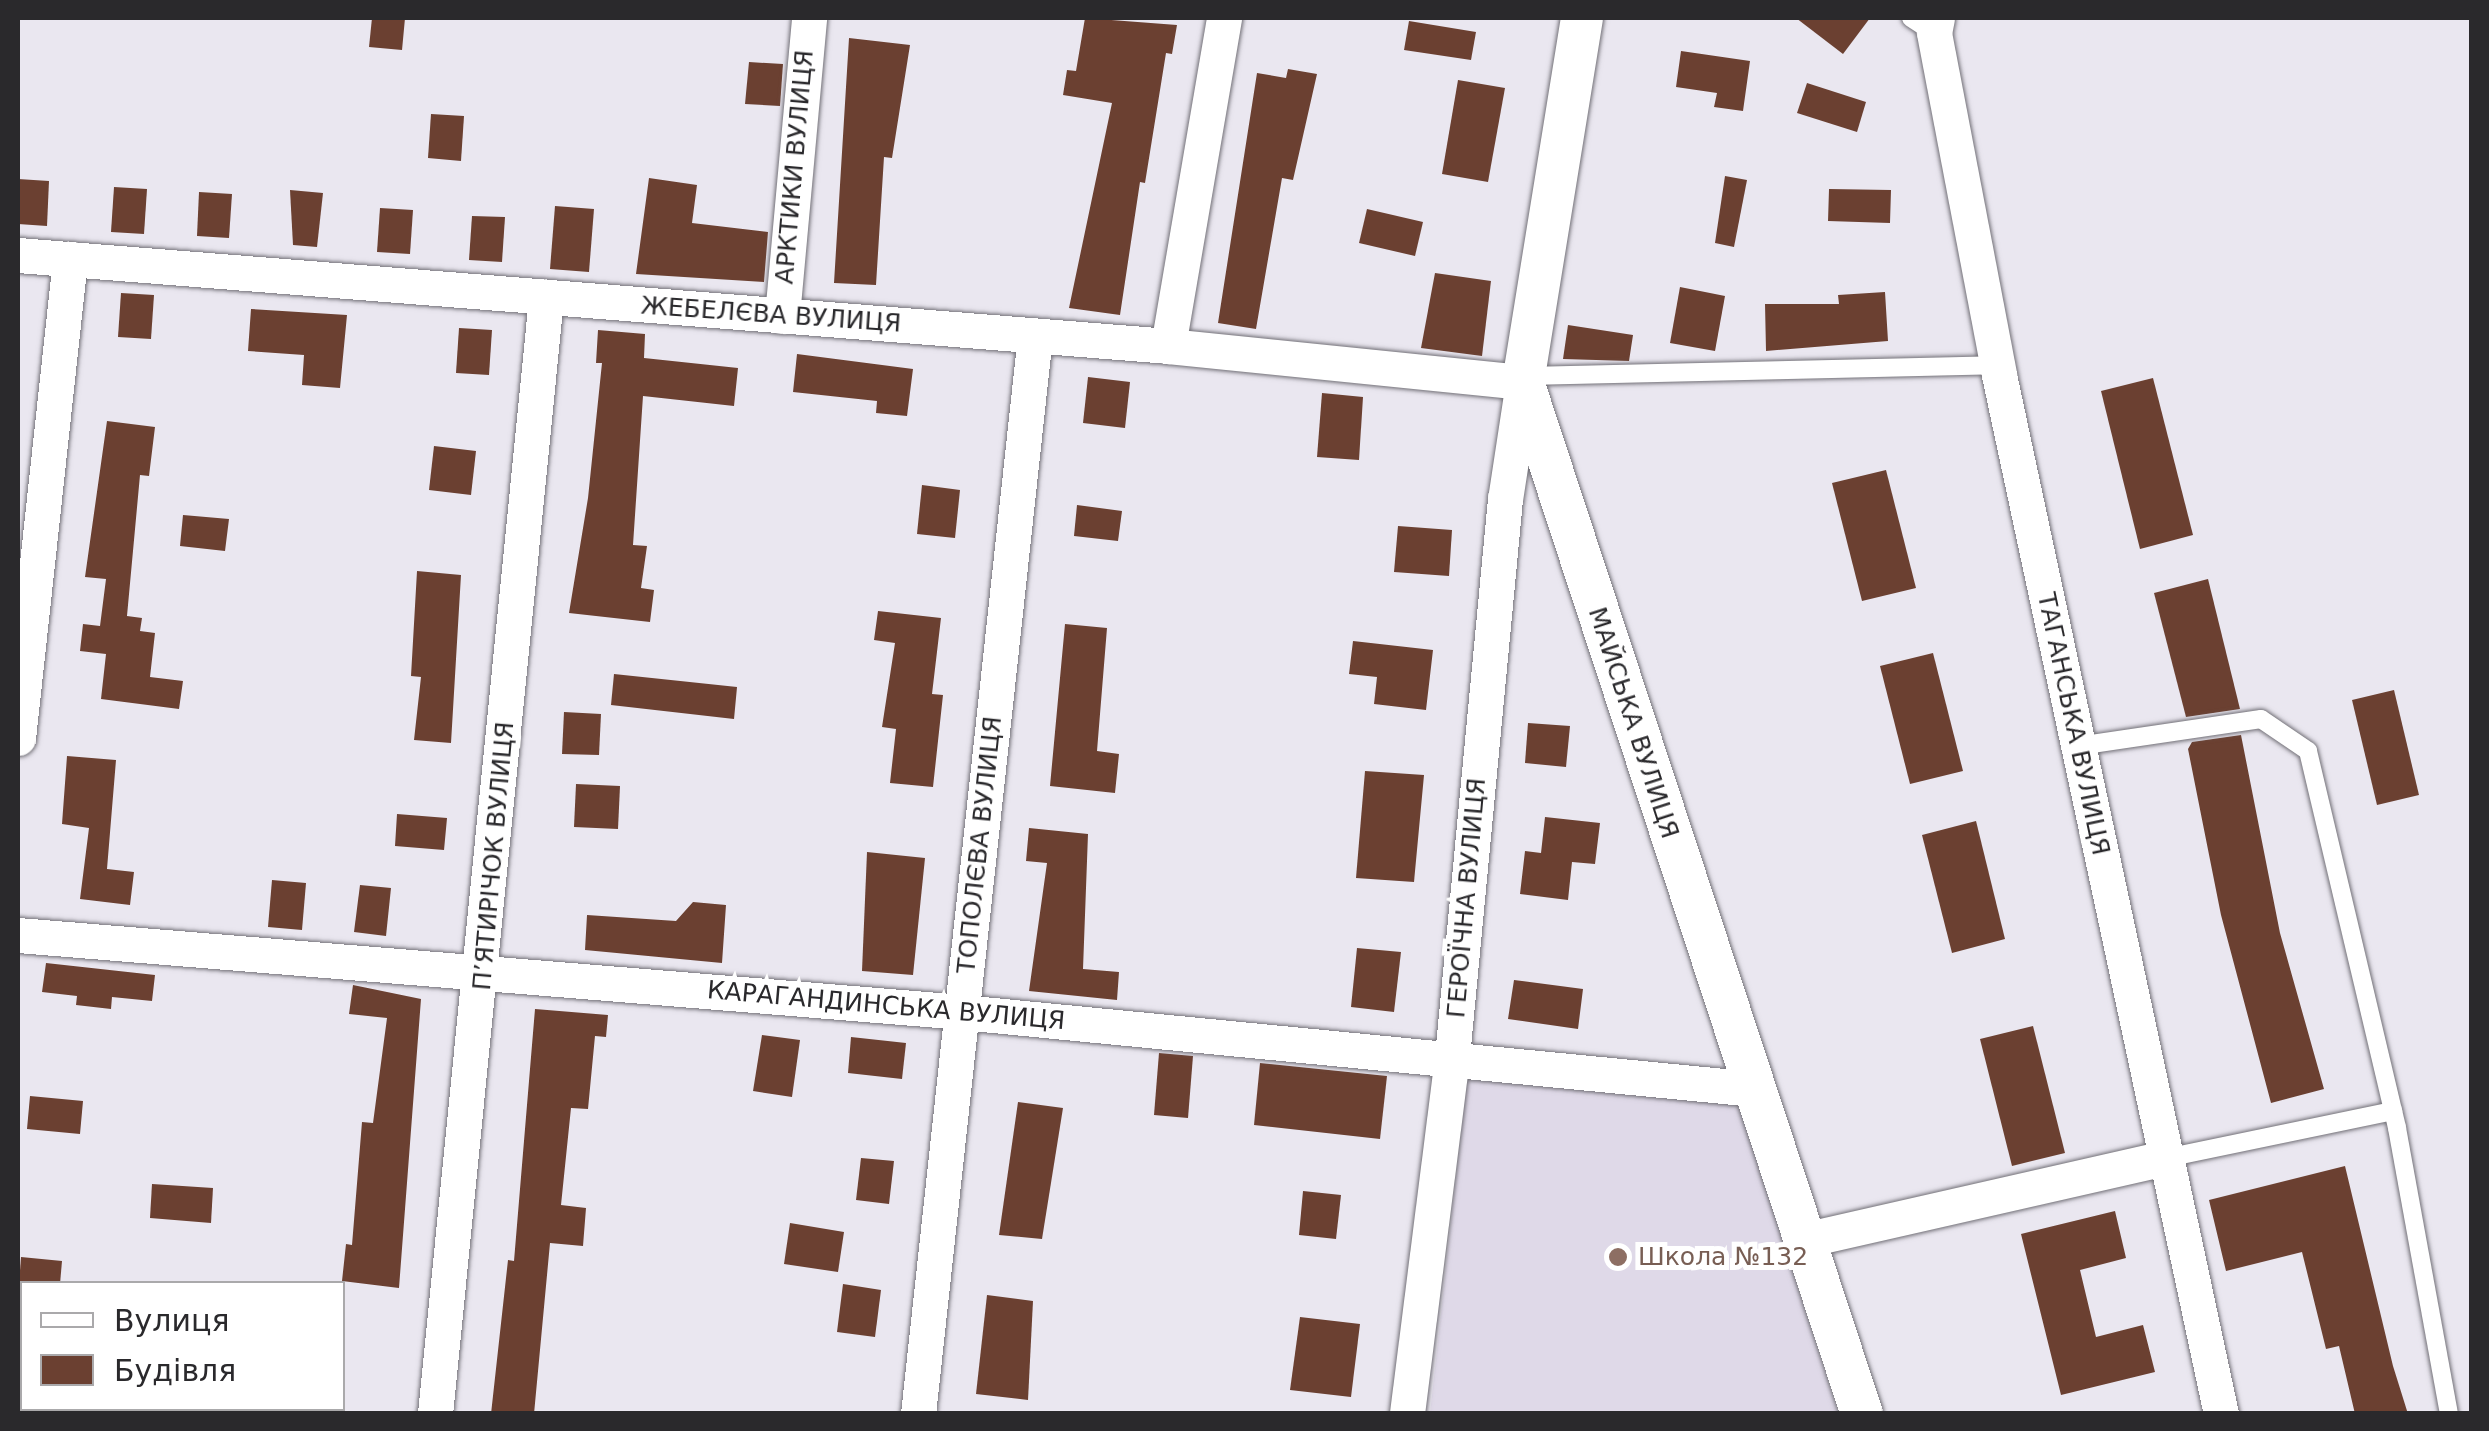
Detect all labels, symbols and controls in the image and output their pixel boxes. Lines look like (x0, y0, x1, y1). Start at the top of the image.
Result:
street label: АРКТИКИ ВУЛИЦЯ (770, 49, 820, 285)
street label: ЖЕБЕЛЄВА ВУЛИЦЯ (640, 291, 902, 339)
street label: ТАГАНСЬКА ВУЛИЦЯ (2031, 590, 2115, 858)
street label: МАЙСЬКА ВУЛИЦЯ (1581, 604, 1685, 842)
street label: ТОПОЛЄВА ВУЛИЦЯ (952, 715, 1008, 975)
street label: П’ЯТИРІЧОК ВУЛИЦЯ (467, 720, 521, 992)
street label: ГЕРОЇЧНА ВУЛИЦЯ (1442, 777, 1492, 1019)
street label: КАРАГАНДИНСЬКА ВУЛИЦЯ (706, 975, 1066, 1037)
place label: Школа №132 (1638, 1242, 1808, 1272)
marker: Школа №132 (1607, 1246, 1629, 1268)
legend (20, 1281, 345, 1411)
text: Вулиця (114, 1303, 229, 1338)
text: Будівля (114, 1353, 236, 1388)

